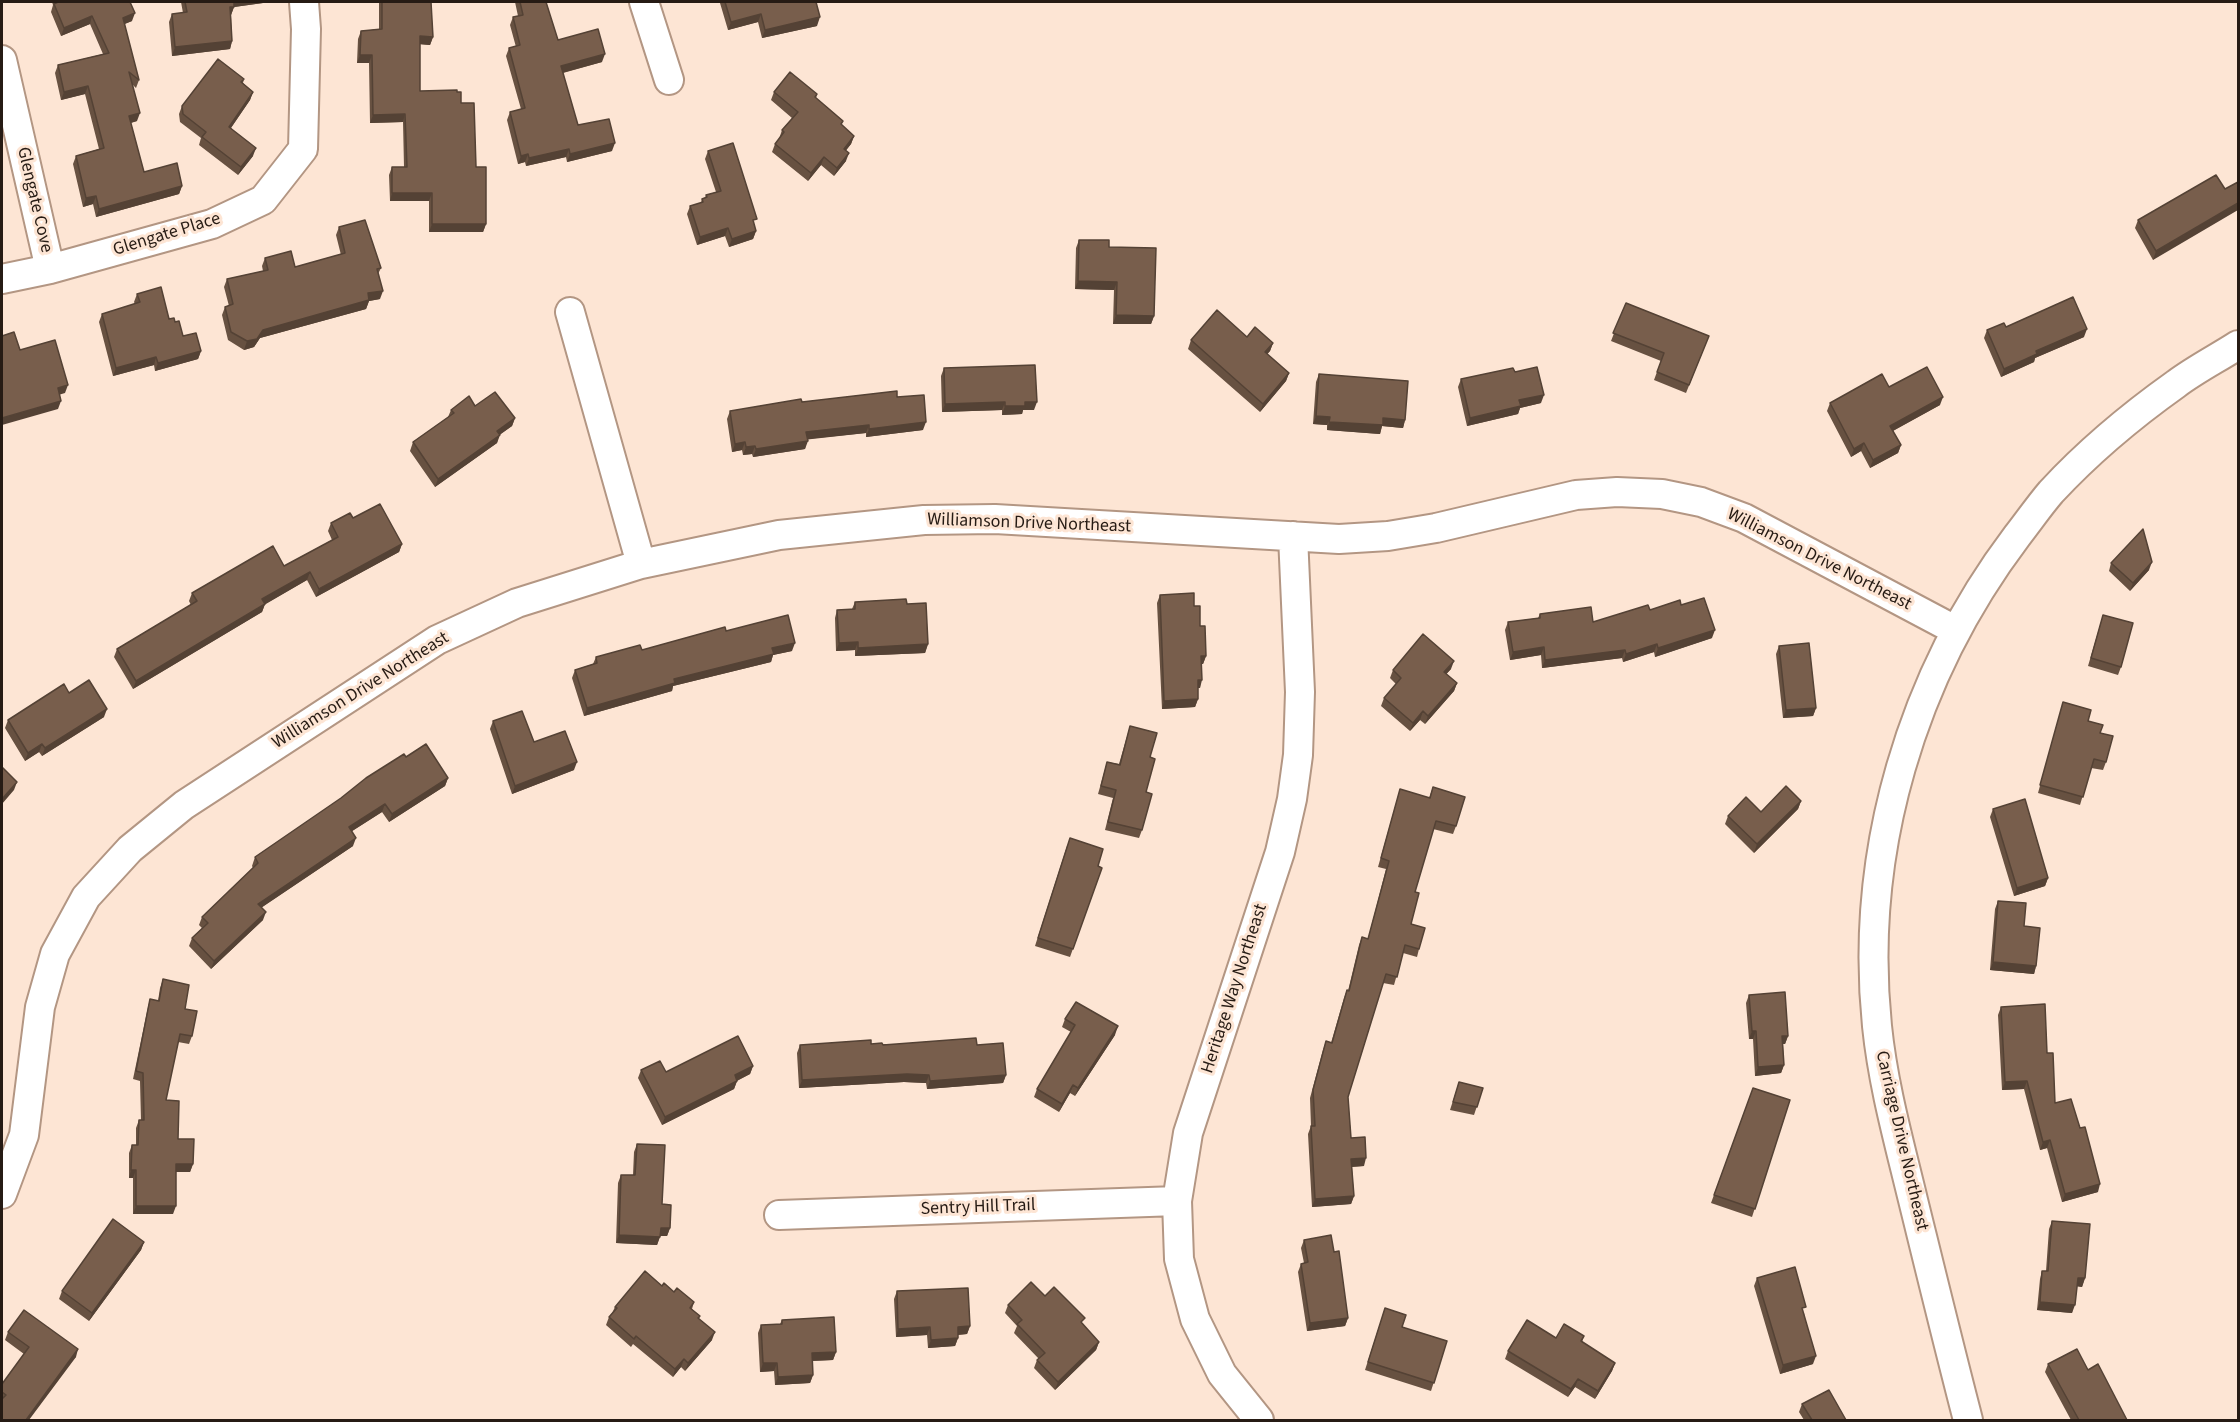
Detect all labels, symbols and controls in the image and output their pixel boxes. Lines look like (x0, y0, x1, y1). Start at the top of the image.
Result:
street label: Glengate Cove (11, 145, 57, 255)
street label: Glengate Place (111, 208, 223, 262)
street label: Williamson Drive Northeast (1723, 504, 1915, 616)
street label: Williamson Drive Northeast (927, 510, 1131, 538)
street label: Williamson Drive Northeast (269, 628, 453, 754)
street label: Heritage Way Northeast (1197, 902, 1273, 1076)
street label: Carriage Drive Northeast (1870, 1049, 1932, 1233)
street label: Sentry Hill Trail (920, 1195, 1036, 1221)

